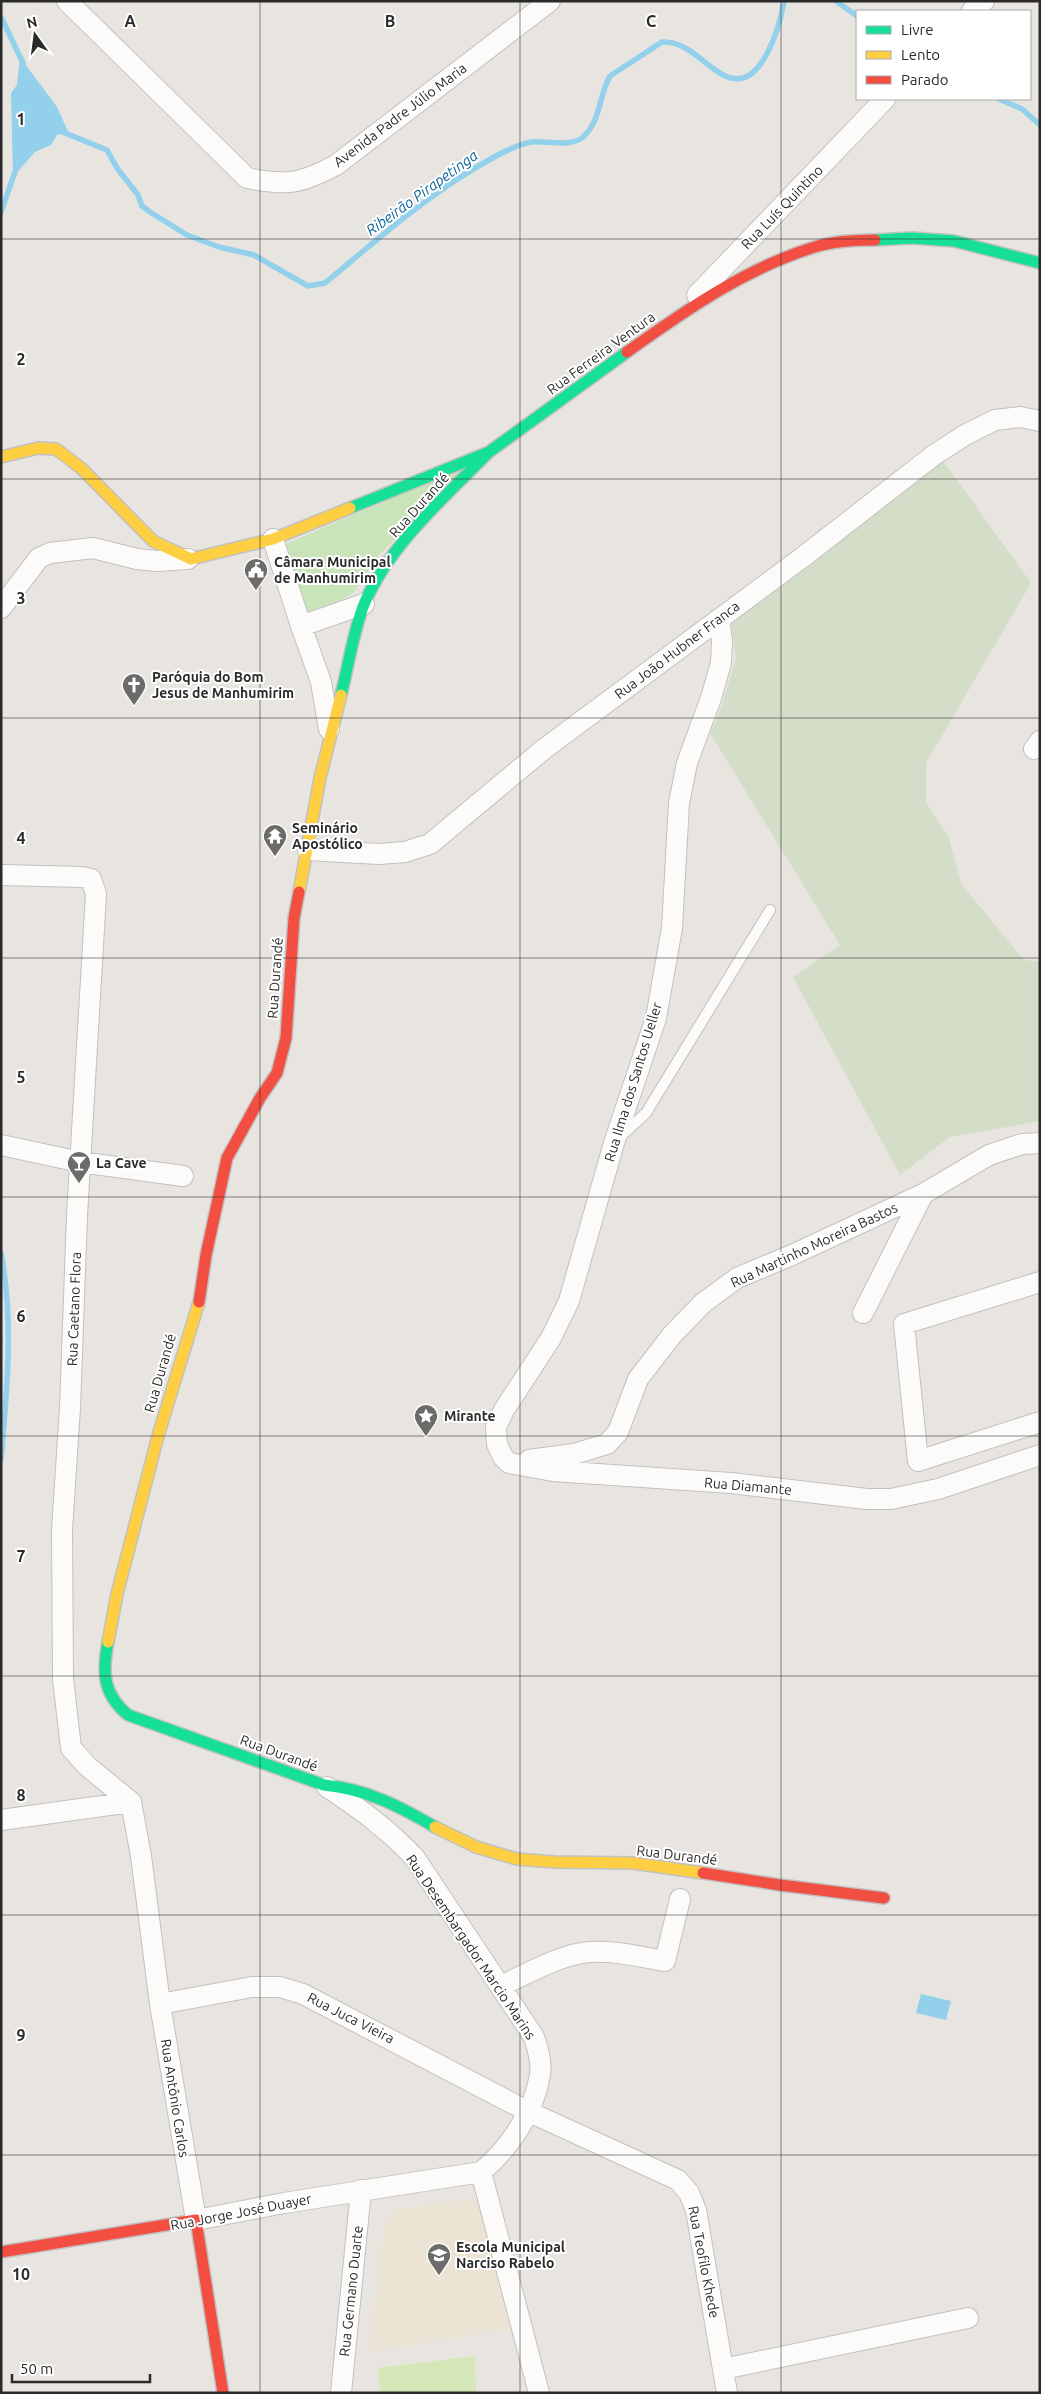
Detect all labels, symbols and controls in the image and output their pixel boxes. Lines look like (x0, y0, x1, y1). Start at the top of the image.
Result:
north arrow (10, 10, 60, 60)
legend (856, 10, 1031, 100)
text: A (124, 12, 136, 30)
text: B (385, 12, 395, 30)
text: C (646, 12, 656, 30)
text: N (25, 13, 39, 31)
text: Livre (901, 21, 934, 38)
text: Lento (901, 46, 940, 63)
street label: Avenida Padre Júlio Maria (331, 60, 469, 170)
text: Parado (901, 71, 948, 88)
text: 1 (16, 110, 26, 128)
water label: Ribeirão Pirapetinga (363, 146, 481, 239)
street label: Rua Luís Quintino (738, 162, 826, 252)
street label: Rua Ferreira Ventura (544, 308, 658, 398)
text: 2 (16, 350, 26, 368)
street label: Rua Durandé (386, 469, 452, 541)
place label: Câmara Municipal de Manhumirim (274, 554, 391, 586)
public building icon: Câmara Municipal de Manhumirim (243, 557, 269, 591)
text: 3 (16, 589, 26, 607)
street label: Rua João Hubner Franca (611, 598, 743, 702)
place label: Paróquia do Bom Jesus de Manhumirim (152, 669, 294, 701)
church icon: Paróquia do Bom Jesus de Manhumirim (121, 672, 147, 706)
place label: Seminário Apostólico (292, 820, 363, 852)
temple icon: Seminário Apostólico (262, 823, 288, 857)
text: 4 (16, 829, 26, 847)
street label: Rua Durandé (264, 937, 286, 1019)
street label: Rua Ilma dos Santos Ueller (601, 1000, 665, 1164)
text: 5 (16, 1068, 26, 1086)
bar icon: La Cave (66, 1150, 92, 1184)
place label: La Cave (96, 1155, 147, 1171)
street label: Rua Martinho Moreira Bastos (728, 1199, 900, 1291)
street label: Rua Caetano Flora (64, 1252, 84, 1366)
text: 6 (16, 1307, 26, 1325)
street label: Rua Durandé (141, 1332, 179, 1414)
place icon: Mirante (413, 1403, 439, 1437)
place label: Mirante (444, 1408, 496, 1424)
street label: Rua Diamante (703, 1474, 793, 1498)
text: 7 (16, 1547, 26, 1565)
street label: Rua Durandé (238, 1732, 320, 1774)
text: 8 (16, 1786, 26, 1804)
street label: Rua Durandé (636, 1842, 718, 1868)
street label: Rua Desembargador Marcio Marins (403, 1852, 539, 2042)
street label: Rua Juca Vieira (305, 1989, 397, 2047)
text: 9 (16, 2026, 26, 2044)
street label: Rua Antônio Carlos (158, 2038, 192, 2158)
street label: Rua Jorge José Duayer (169, 2190, 314, 2234)
street label: Rua Teofilo Khede (685, 2204, 723, 2320)
street label: Rua Germano Duarte (336, 2225, 366, 2357)
place label: Escola Municipal Narciso Rabelo (456, 2239, 565, 2271)
school or university icon: Escola Municipal Narciso Rabelo (426, 2242, 452, 2276)
text: 10 (12, 2265, 30, 2283)
scale bar (12, 2352, 150, 2384)
text: 50 m (20, 2360, 53, 2377)

